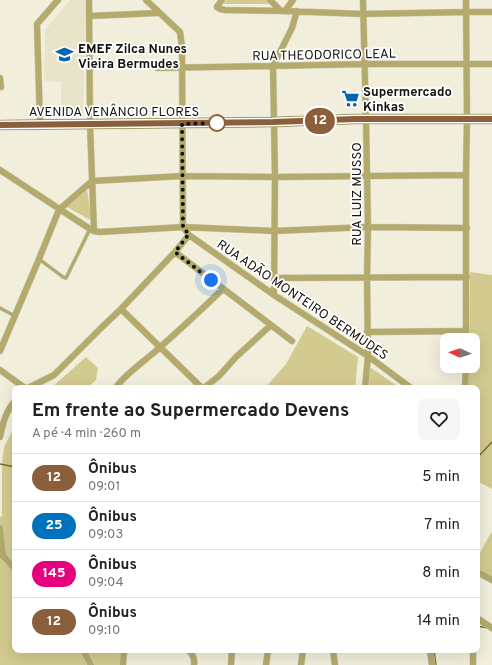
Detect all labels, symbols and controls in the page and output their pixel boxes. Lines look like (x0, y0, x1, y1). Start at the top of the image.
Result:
place label: EMEF Zilca Nunes Vieira Bermudes (78, 42, 187, 73)
school or university icon: EMEF Zilca Nunes Vieira Bermudes (55, 45, 75, 65)
street label: RUA THEODORICO LEAL (252, 47, 396, 65)
place label: Supermercado Kinkas (363, 85, 452, 116)
supermarket icon: Supermercado Kinkas (340, 88, 360, 108)
street label: AVENIDA VENÂNCIO FLORES (29, 103, 199, 121)
line badge: 12 (302, 108, 338, 134)
text: 12 (313, 112, 327, 129)
unlabelled marker (208, 114, 226, 132)
street label: RUA LUIZ MUSSO (350, 142, 366, 246)
street label: RUA ADÃO MONTEIRO BERMUDES (213, 236, 391, 364)
your location (201, 270, 221, 290)
north arrow (440, 333, 480, 373)
map controls (440, 333, 480, 373)
button: heart (418, 398, 460, 440)
text: Em frente ao Supermercado Devens (32, 399, 349, 423)
text: A pé · 4 min · 260 m (32, 426, 141, 442)
text: Ônibus (88, 460, 137, 479)
text: 5 min (422, 468, 460, 487)
text: 12 (47, 469, 61, 486)
text: 09:01 (88, 479, 120, 495)
text: Ônibus (88, 508, 137, 527)
text: 7 min (424, 516, 460, 535)
text: 25 (45, 517, 63, 534)
text: 09:03 (88, 527, 123, 543)
text: Ônibus (88, 556, 137, 575)
text: 8 min (422, 564, 460, 583)
text: 145 (42, 565, 66, 582)
text: 09:04 (88, 575, 123, 591)
text: Ônibus (88, 604, 137, 623)
text: 14 min (417, 612, 460, 631)
text: 12 (47, 613, 61, 630)
text: 09:10 (88, 623, 120, 639)

